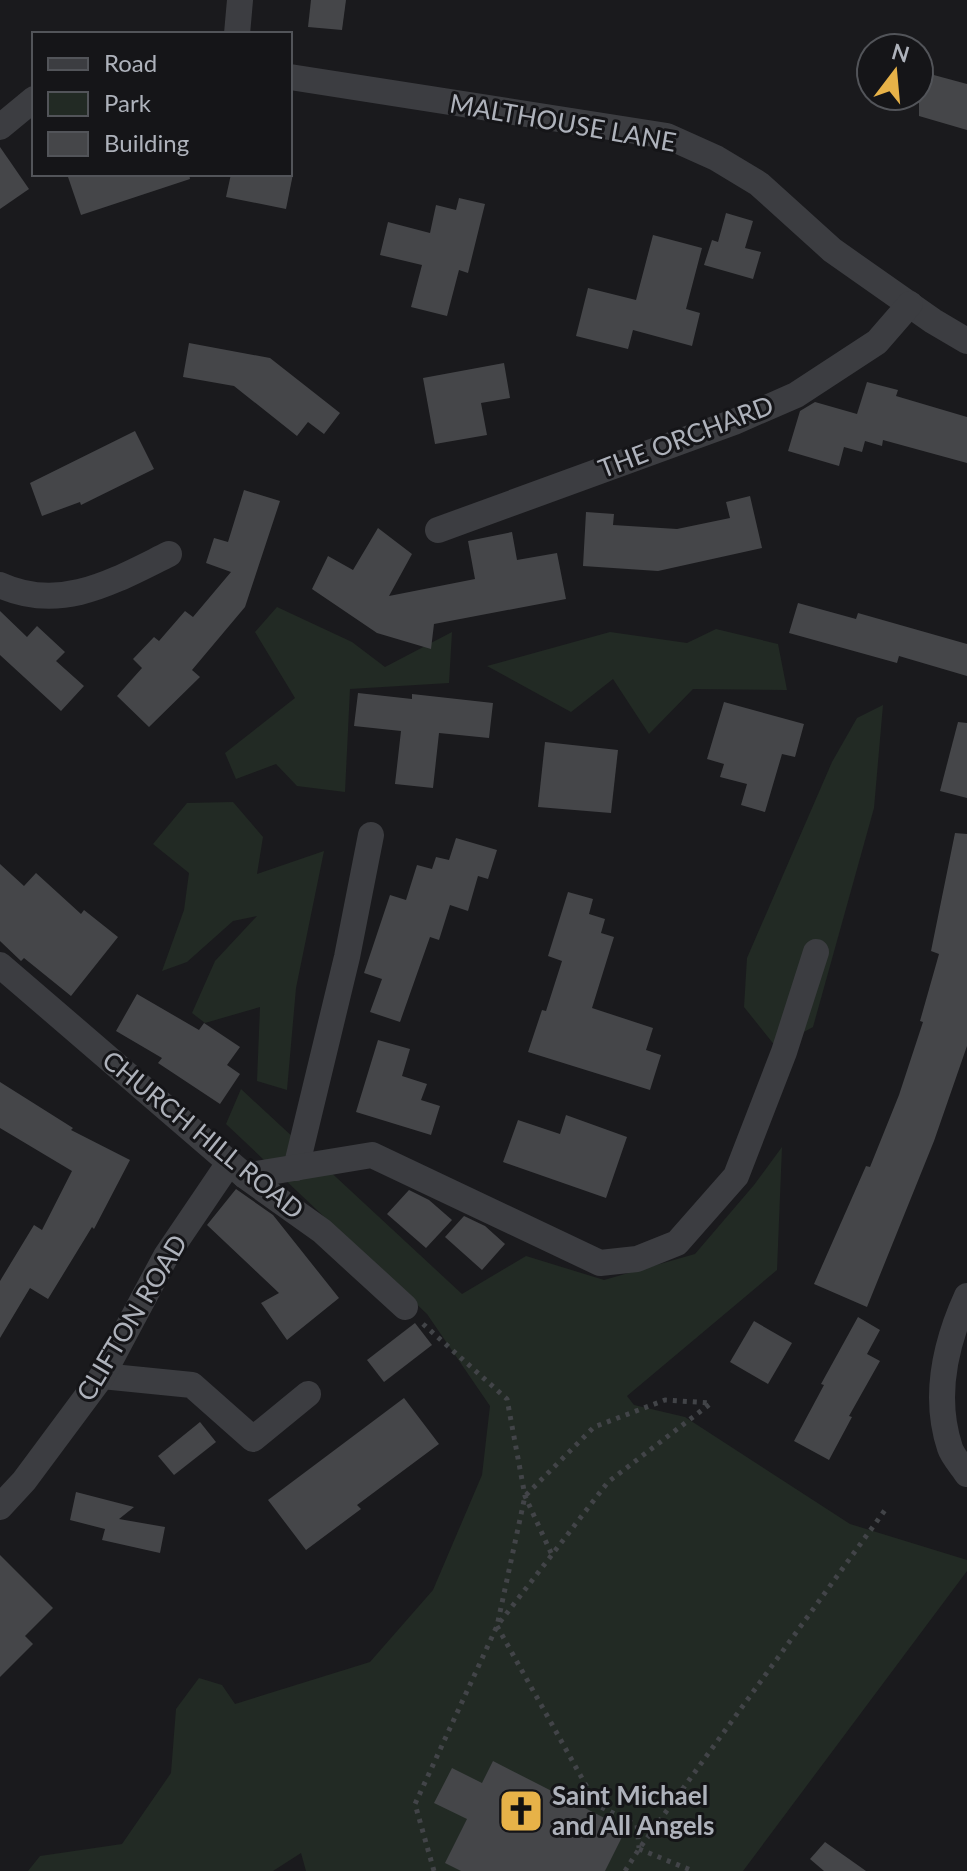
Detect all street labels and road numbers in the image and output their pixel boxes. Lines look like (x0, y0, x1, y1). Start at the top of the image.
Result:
street label: MALTHOUSE LANE (447, 86, 679, 158)
street label: THE ORCHARD (594, 388, 778, 484)
street label: CHURCH HILL ROAD (96, 1043, 311, 1225)
street label: CLIFTON ROAD (69, 1229, 193, 1406)

